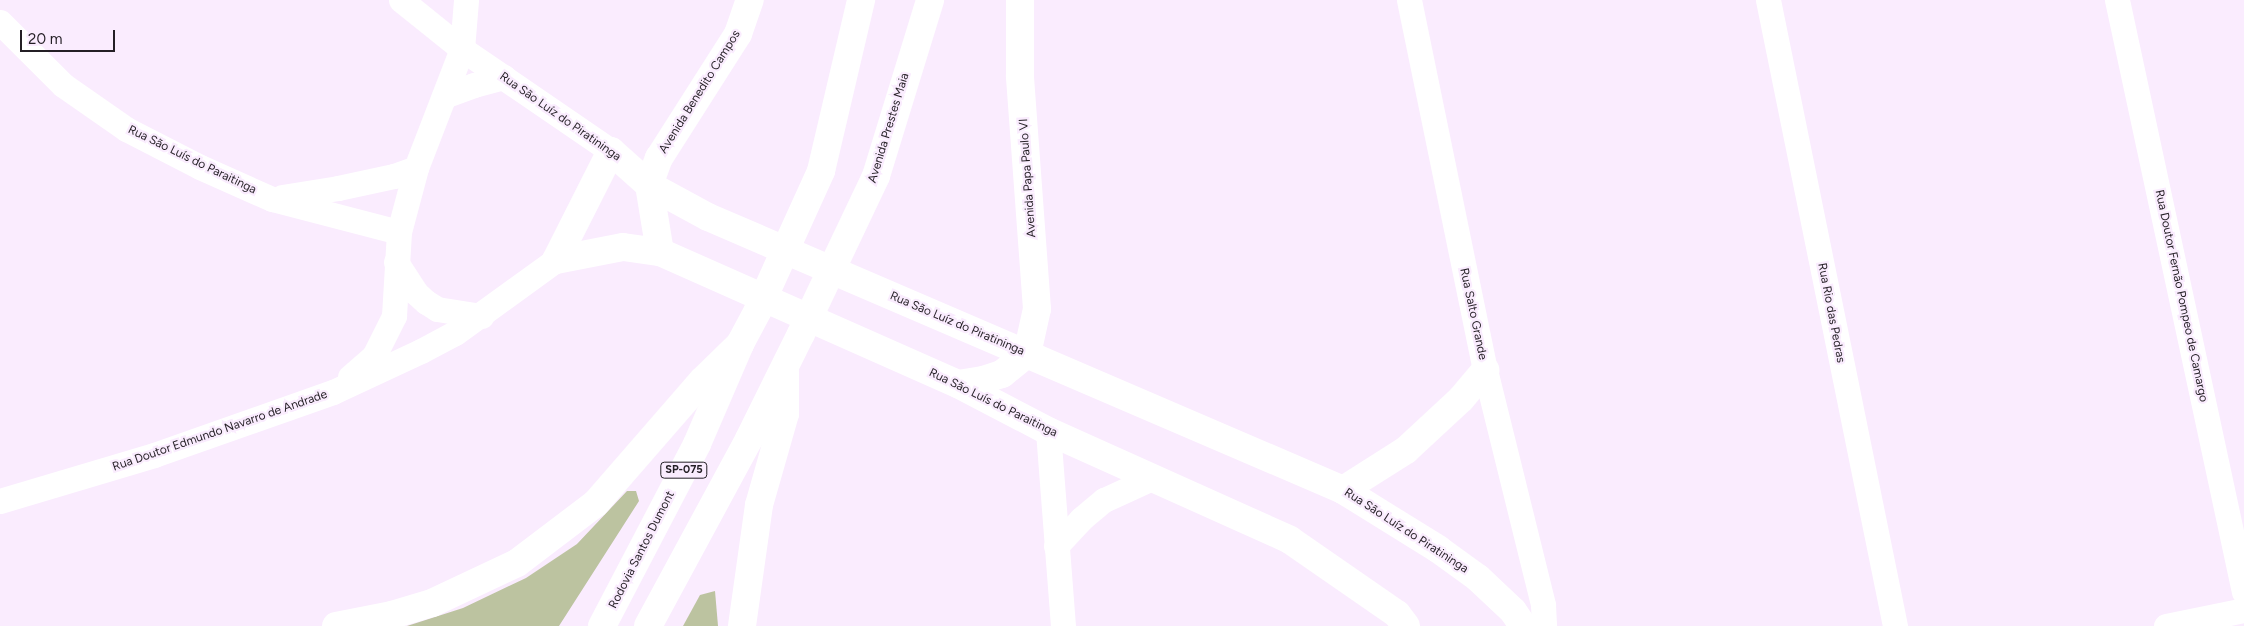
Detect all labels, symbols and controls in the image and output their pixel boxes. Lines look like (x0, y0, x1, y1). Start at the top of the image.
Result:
scale bar (22, 20, 118, 52)
street label: Avenida Benedito Campos (656, 28, 744, 156)
text: 20 m (28, 30, 62, 48)
street label: Rua São Luíz do Piratininga (497, 70, 623, 164)
street label: Avenida Prestes Maia (865, 71, 913, 185)
street label: Avenida Papa Paulo VI (1017, 118, 1039, 238)
street label: Rua São Luís do Paraitinga (125, 123, 259, 197)
street label: Rua Doutor Fernão Pompeo de Camargo (2151, 188, 2211, 404)
street label: Rua Rio das Pedras (1814, 262, 1848, 364)
street label: Rua Salto Grande (1456, 267, 1490, 361)
street label: Rua São Luíz do Piratininga (888, 289, 1026, 359)
street label: Rua São Luís do Paraitinga (926, 366, 1060, 440)
street label: Rua Doutor Edmundo Navarro de Andrade (111, 387, 329, 475)
road number: SP-075 (660, 462, 708, 478)
street label: Rua São Luíz do Piratininga (1341, 486, 1471, 576)
street label: Rodovia Santos Dumont (606, 489, 678, 611)

